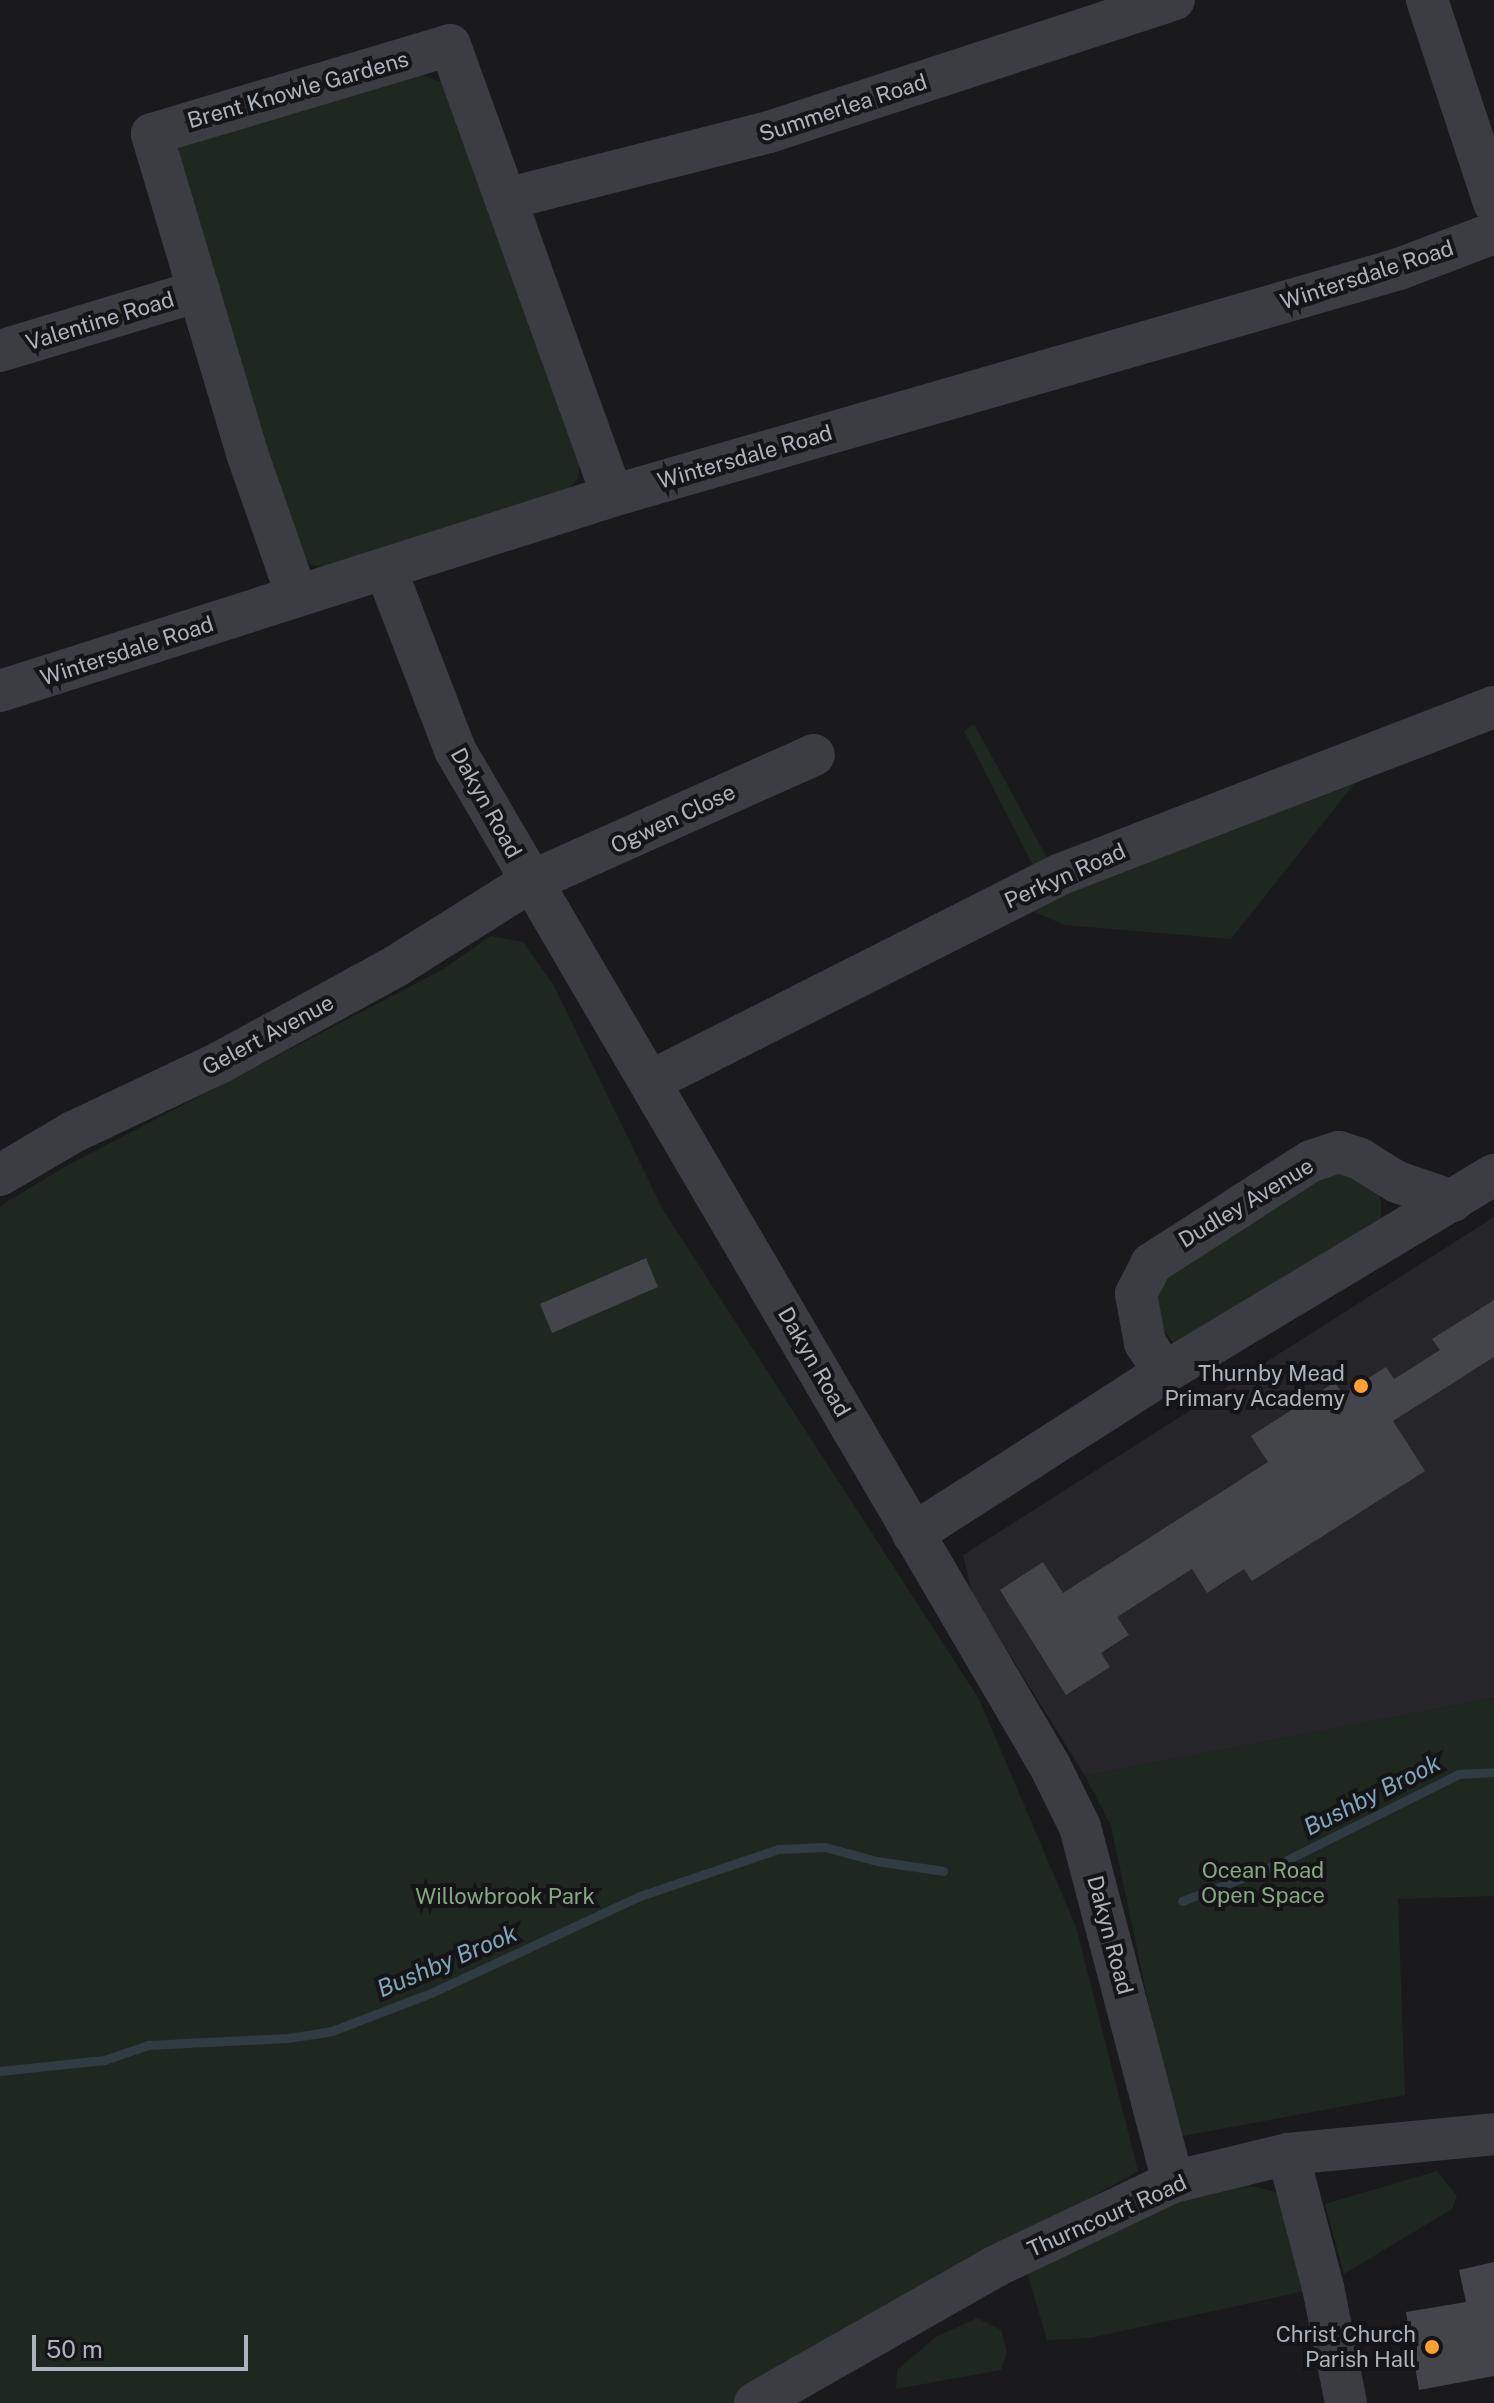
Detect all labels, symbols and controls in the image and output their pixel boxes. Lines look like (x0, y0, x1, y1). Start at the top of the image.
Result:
street label: Brent Knowle Gardens (184, 46, 412, 134)
street label: Summerlea Road (756, 68, 930, 148)
street label: Wintersdale Road (1277, 235, 1457, 315)
street label: Valentine Road (23, 286, 177, 356)
street label: Wintersdale Road (655, 419, 835, 495)
street label: Wintersdale Road (37, 611, 217, 691)
street label: Dakyn Road (445, 743, 527, 863)
street label: Ogwen Close (607, 779, 739, 859)
street label: Perkyn Road (1001, 838, 1129, 914)
street label: Gelert Avenue (198, 989, 338, 1081)
street label: Dudley Avenue (1174, 1152, 1318, 1254)
street label: Dakyn Road (772, 1303, 856, 1421)
place label: Thurnby Mead Primary Academy (1164, 1360, 1345, 1412)
marker: Thurnby Mead Primary Academy (1352, 1377, 1370, 1395)
water label: Bushby Brook (1299, 1748, 1445, 1842)
park label: Ocean Road Open Space (1201, 1857, 1325, 1908)
street label: Dakyn Road (1081, 1873, 1139, 1997)
park label: Willowbrook Park (415, 1884, 595, 1910)
water label: Bushby Brook (373, 1919, 521, 2003)
street label: Thurncourt Road (1023, 2169, 1191, 2263)
scale bar (36, 2319, 252, 2369)
place label: Christ Church Parish Hall (1276, 2321, 1416, 2372)
text: 50 m (46, 2335, 103, 2363)
marker: Christ Church Parish Hall (1423, 2338, 1441, 2356)

